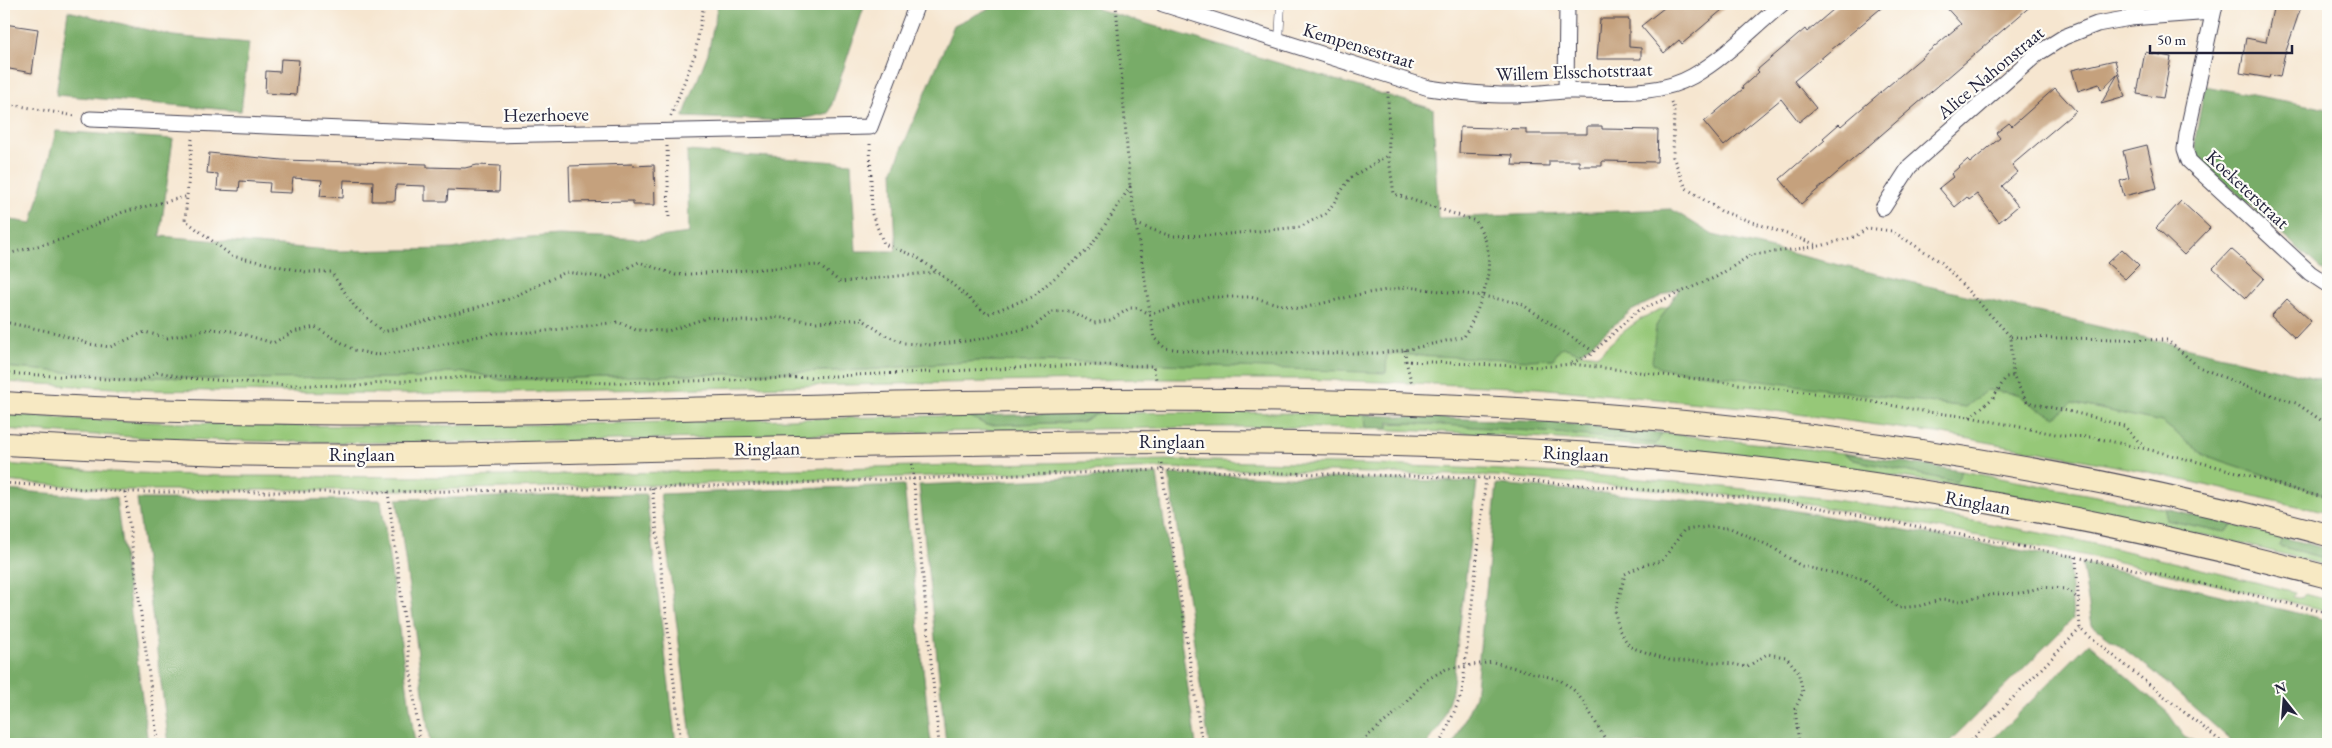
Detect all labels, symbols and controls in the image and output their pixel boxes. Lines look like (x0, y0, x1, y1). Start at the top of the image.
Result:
street label: Kempensestraat (1300, 17, 1418, 74)
street label: Alice Nahonstraat (1931, 20, 2049, 125)
scale bar (2150, 22, 2292, 54)
text: 50 m (2157, 30, 2186, 49)
street label: Willem Elsschotstraat (1495, 56, 1653, 87)
street label: Hezerhoeve (503, 101, 589, 128)
street label: Koeketerstraat (2201, 144, 2295, 234)
street label: Ringlaan (1139, 429, 1205, 454)
street label: Ringlaan (734, 435, 800, 462)
street label: Ringlaan (1542, 439, 1610, 468)
street label: Ringlaan (329, 442, 395, 467)
street label: Ringlaan (1943, 484, 2013, 521)
north arrow (2260, 676, 2310, 726)
text: N (2272, 677, 2289, 698)

